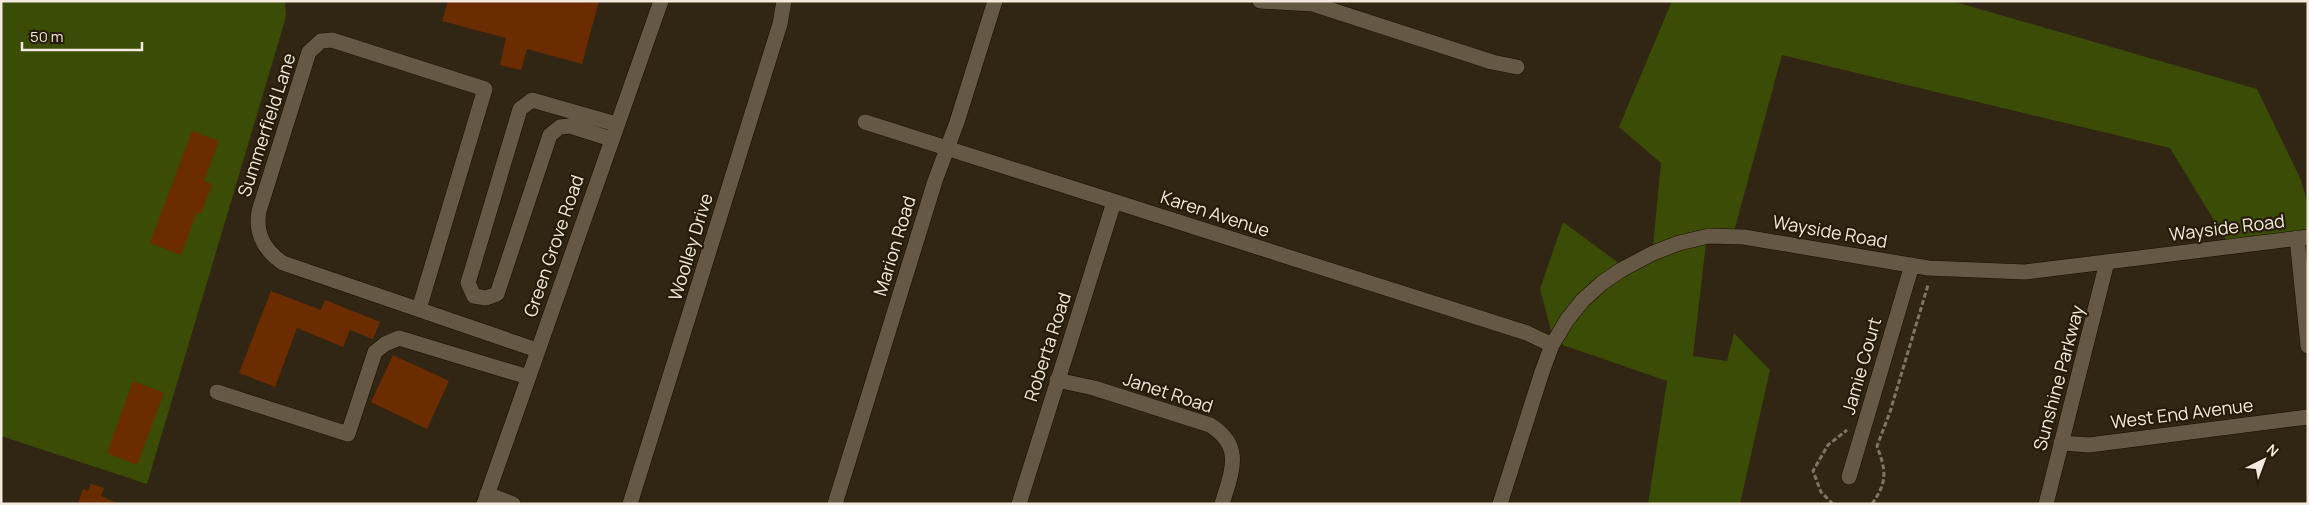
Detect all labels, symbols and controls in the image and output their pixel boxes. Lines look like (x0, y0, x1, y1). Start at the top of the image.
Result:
scale bar (22, 20, 142, 52)
text: 50 m (30, 26, 64, 47)
street label: Summerfield Lane (232, 50, 301, 199)
street label: Green Grove Road (517, 171, 589, 320)
street label: Karen Avenue (1158, 184, 1273, 242)
street label: Woolley Drive (662, 190, 718, 303)
street label: Marion Road (867, 193, 921, 299)
street label: Wayside Road (2168, 208, 2286, 246)
street label: Wayside Road (1771, 209, 1889, 253)
street label: Roberta Road (1018, 289, 1076, 404)
street label: Sunshine Parkway (2027, 302, 2089, 453)
street label: Jamie Court (1836, 314, 1886, 417)
street label: Janet Road (1120, 366, 1216, 418)
street label: West End Avenue (2109, 392, 2254, 434)
north arrow (2239, 435, 2289, 485)
text: N (2263, 440, 2283, 460)

